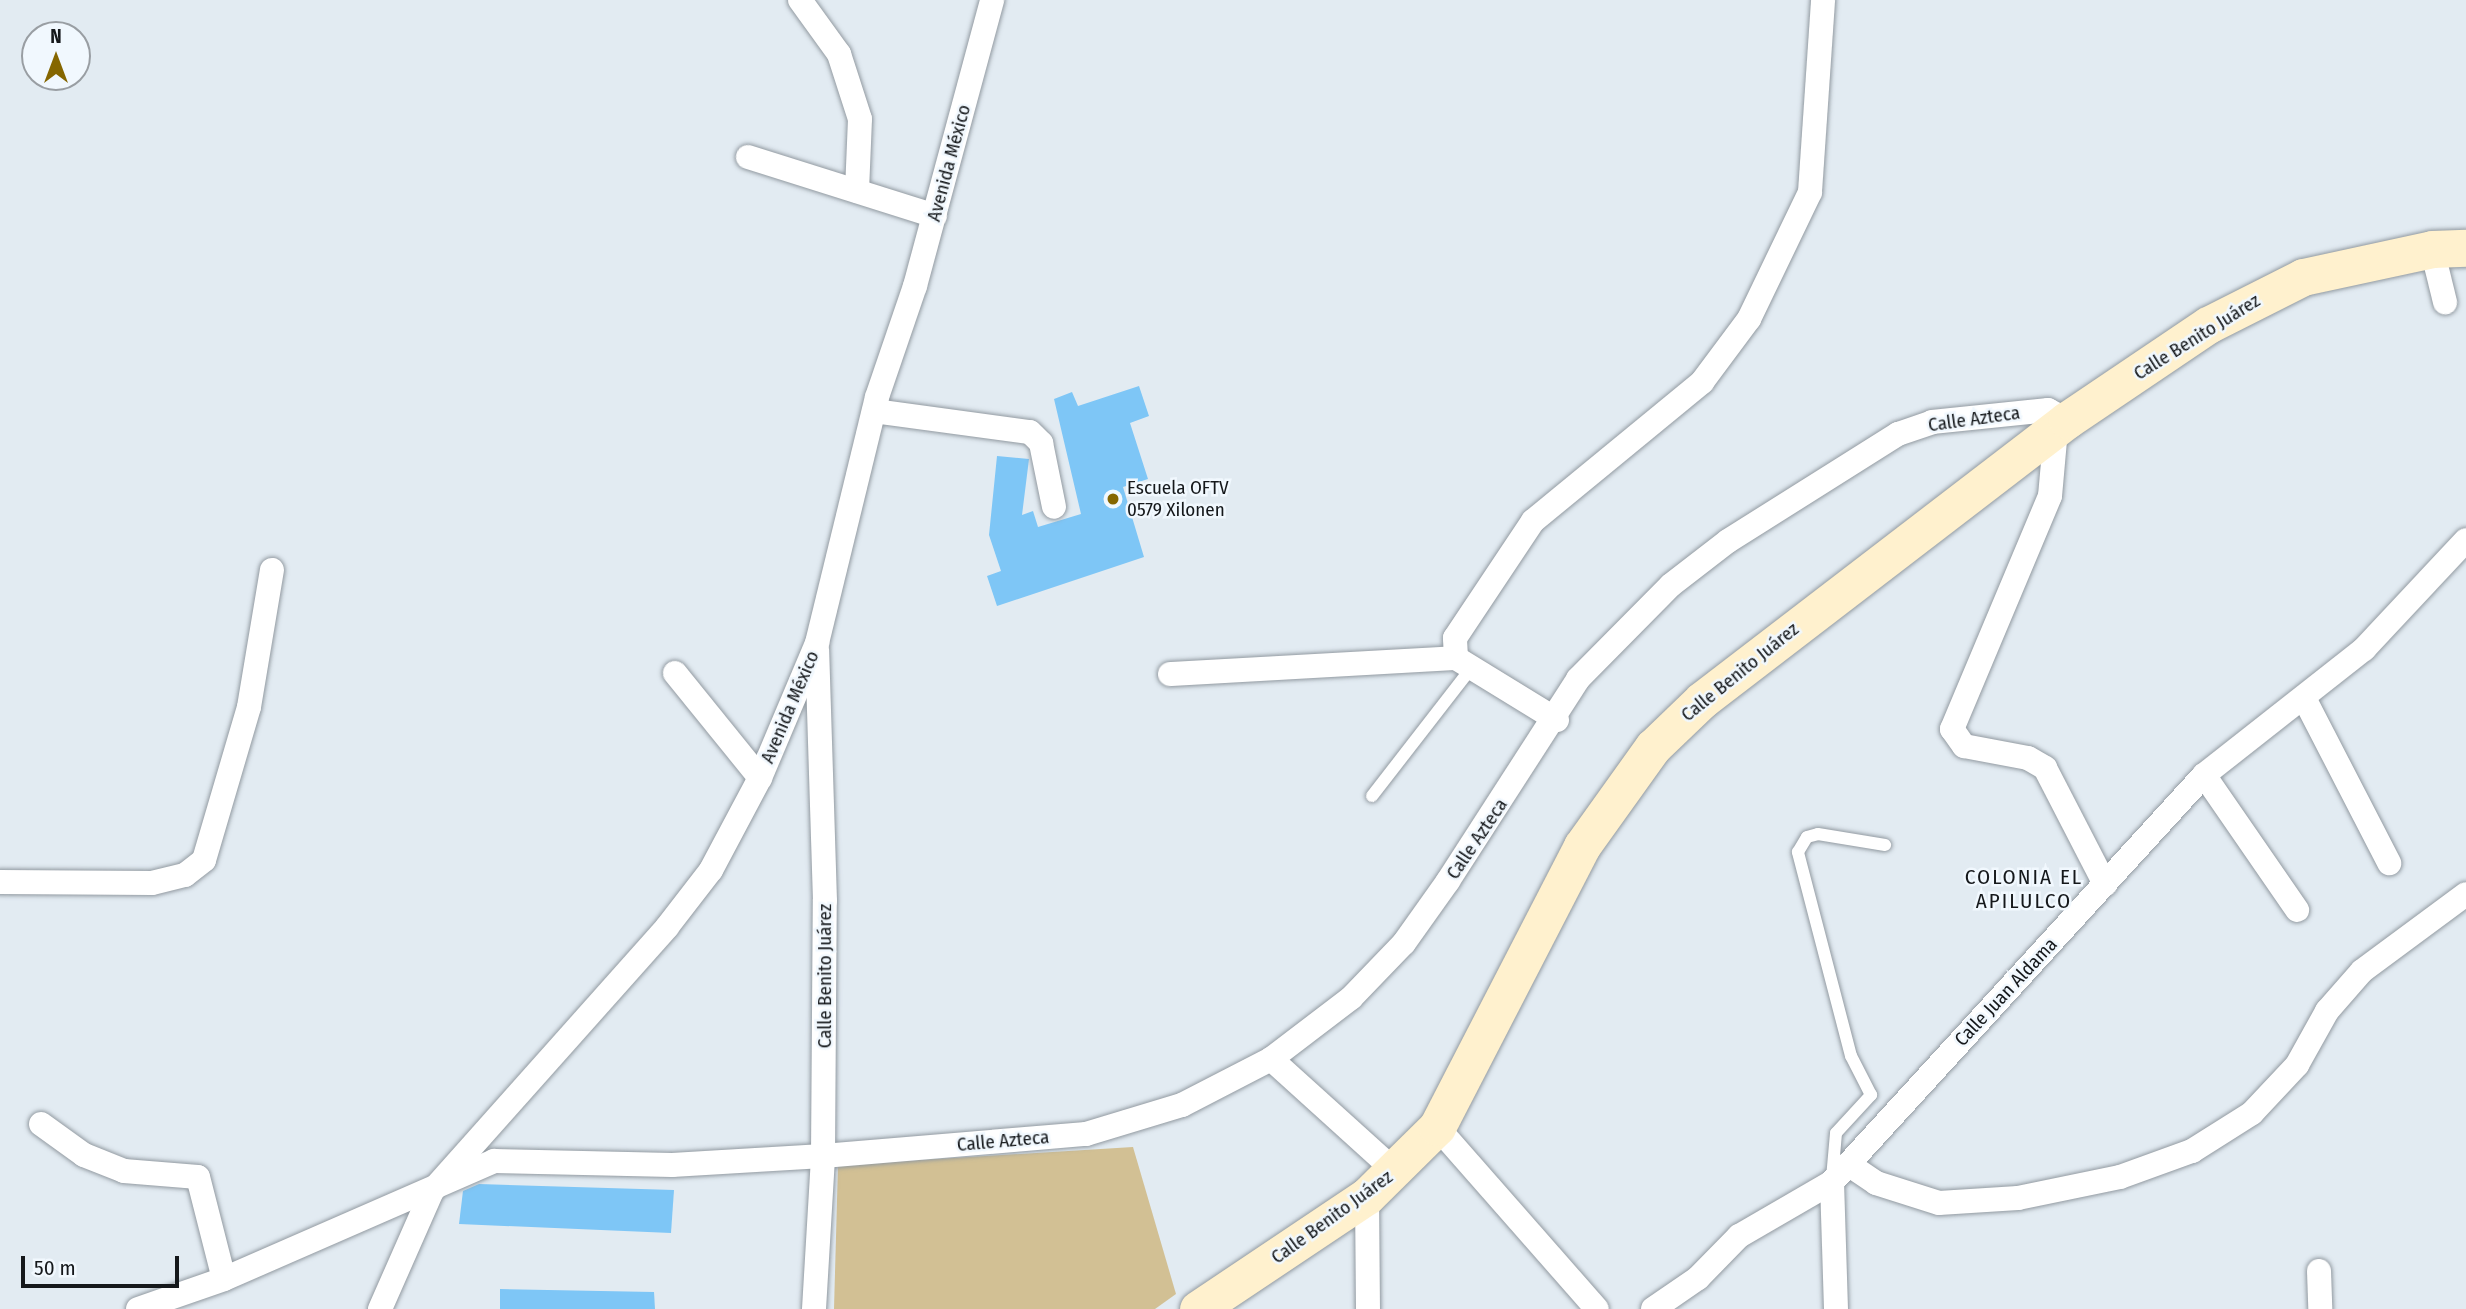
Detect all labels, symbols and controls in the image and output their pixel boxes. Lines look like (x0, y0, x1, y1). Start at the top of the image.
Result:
north arrow (21, 21, 91, 91)
text: N (50, 25, 62, 48)
street label: Avenida México (922, 102, 976, 224)
street label: Calle Benito Juárez (2130, 289, 2264, 385)
street label: Calle Azteca (1927, 401, 2021, 437)
place label: Escuela OFTV 0579 Xilonen (1127, 477, 1229, 521)
marker: Escuela OFTV 0579 Xilonen (1105, 491, 1121, 507)
street label: Calle Benito Juárez (1677, 618, 1803, 726)
street label: Avenida México (756, 647, 824, 767)
street label: Calle Azteca (1442, 794, 1512, 884)
district label: COLONIA EL APILULCO (1966, 864, 2082, 914)
street label: Calle Benito Juárez (814, 904, 836, 1048)
street label: Calle Juan Aldama (1950, 933, 2062, 1051)
street label: Calle Azteca (956, 1126, 1050, 1156)
street label: Calle Benito Juárez (1267, 1165, 1397, 1269)
scale bar (24, 1242, 182, 1286)
text: 50 m (34, 1255, 76, 1281)

